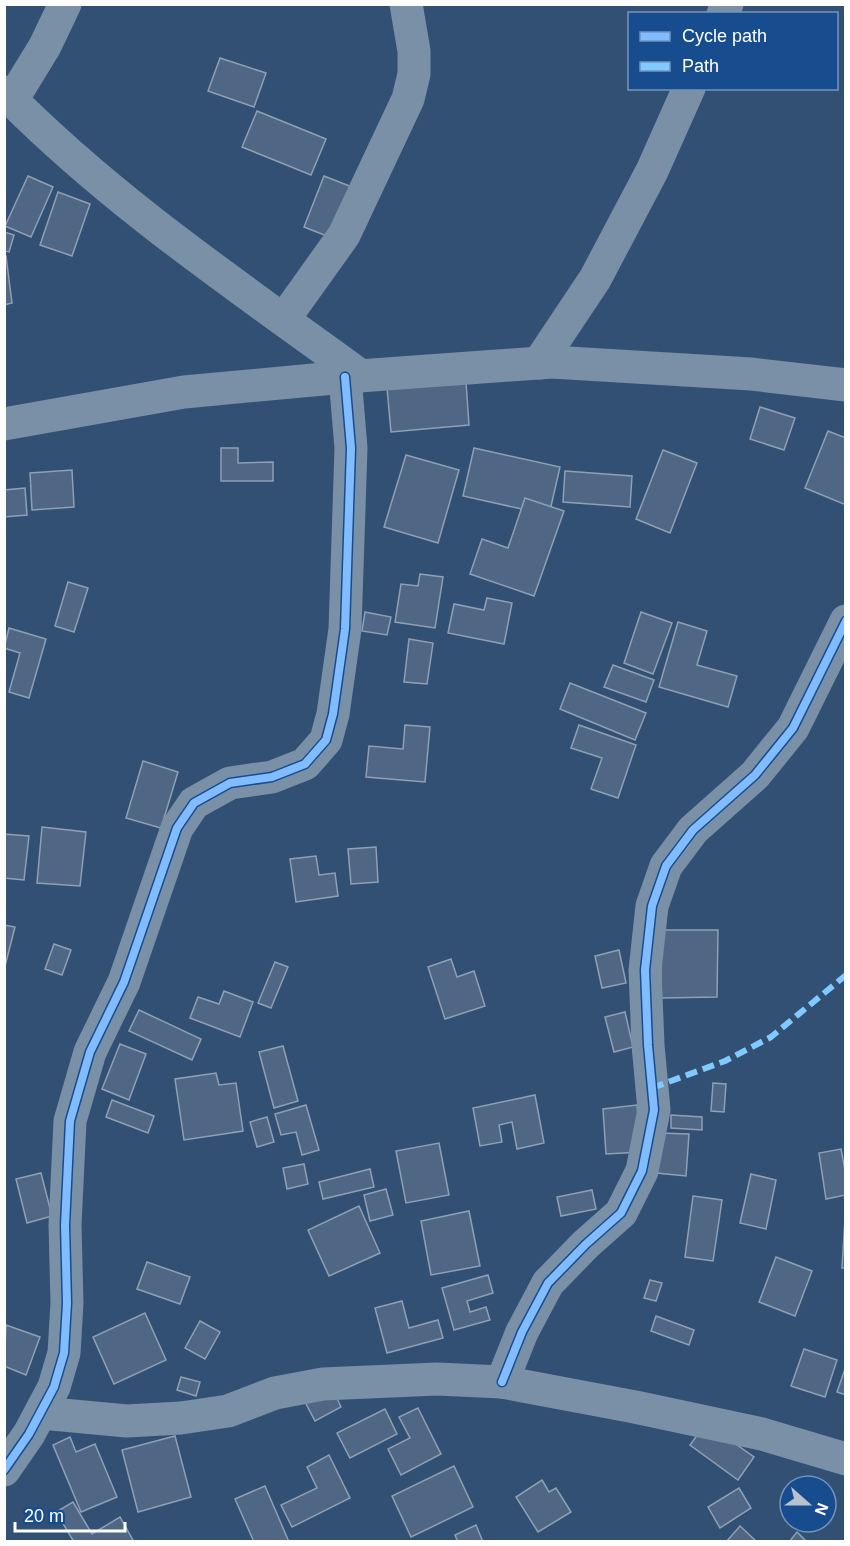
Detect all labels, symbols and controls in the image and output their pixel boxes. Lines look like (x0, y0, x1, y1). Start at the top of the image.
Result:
legend (628, 12, 838, 90)
text: Cycle path (682, 26, 767, 46)
text: Path (682, 56, 719, 76)
north arrow (778, 1474, 838, 1534)
scale bar (15, 1495, 124, 1533)
text: N (812, 1501, 832, 1518)
text: 20 m (24, 1506, 64, 1526)

